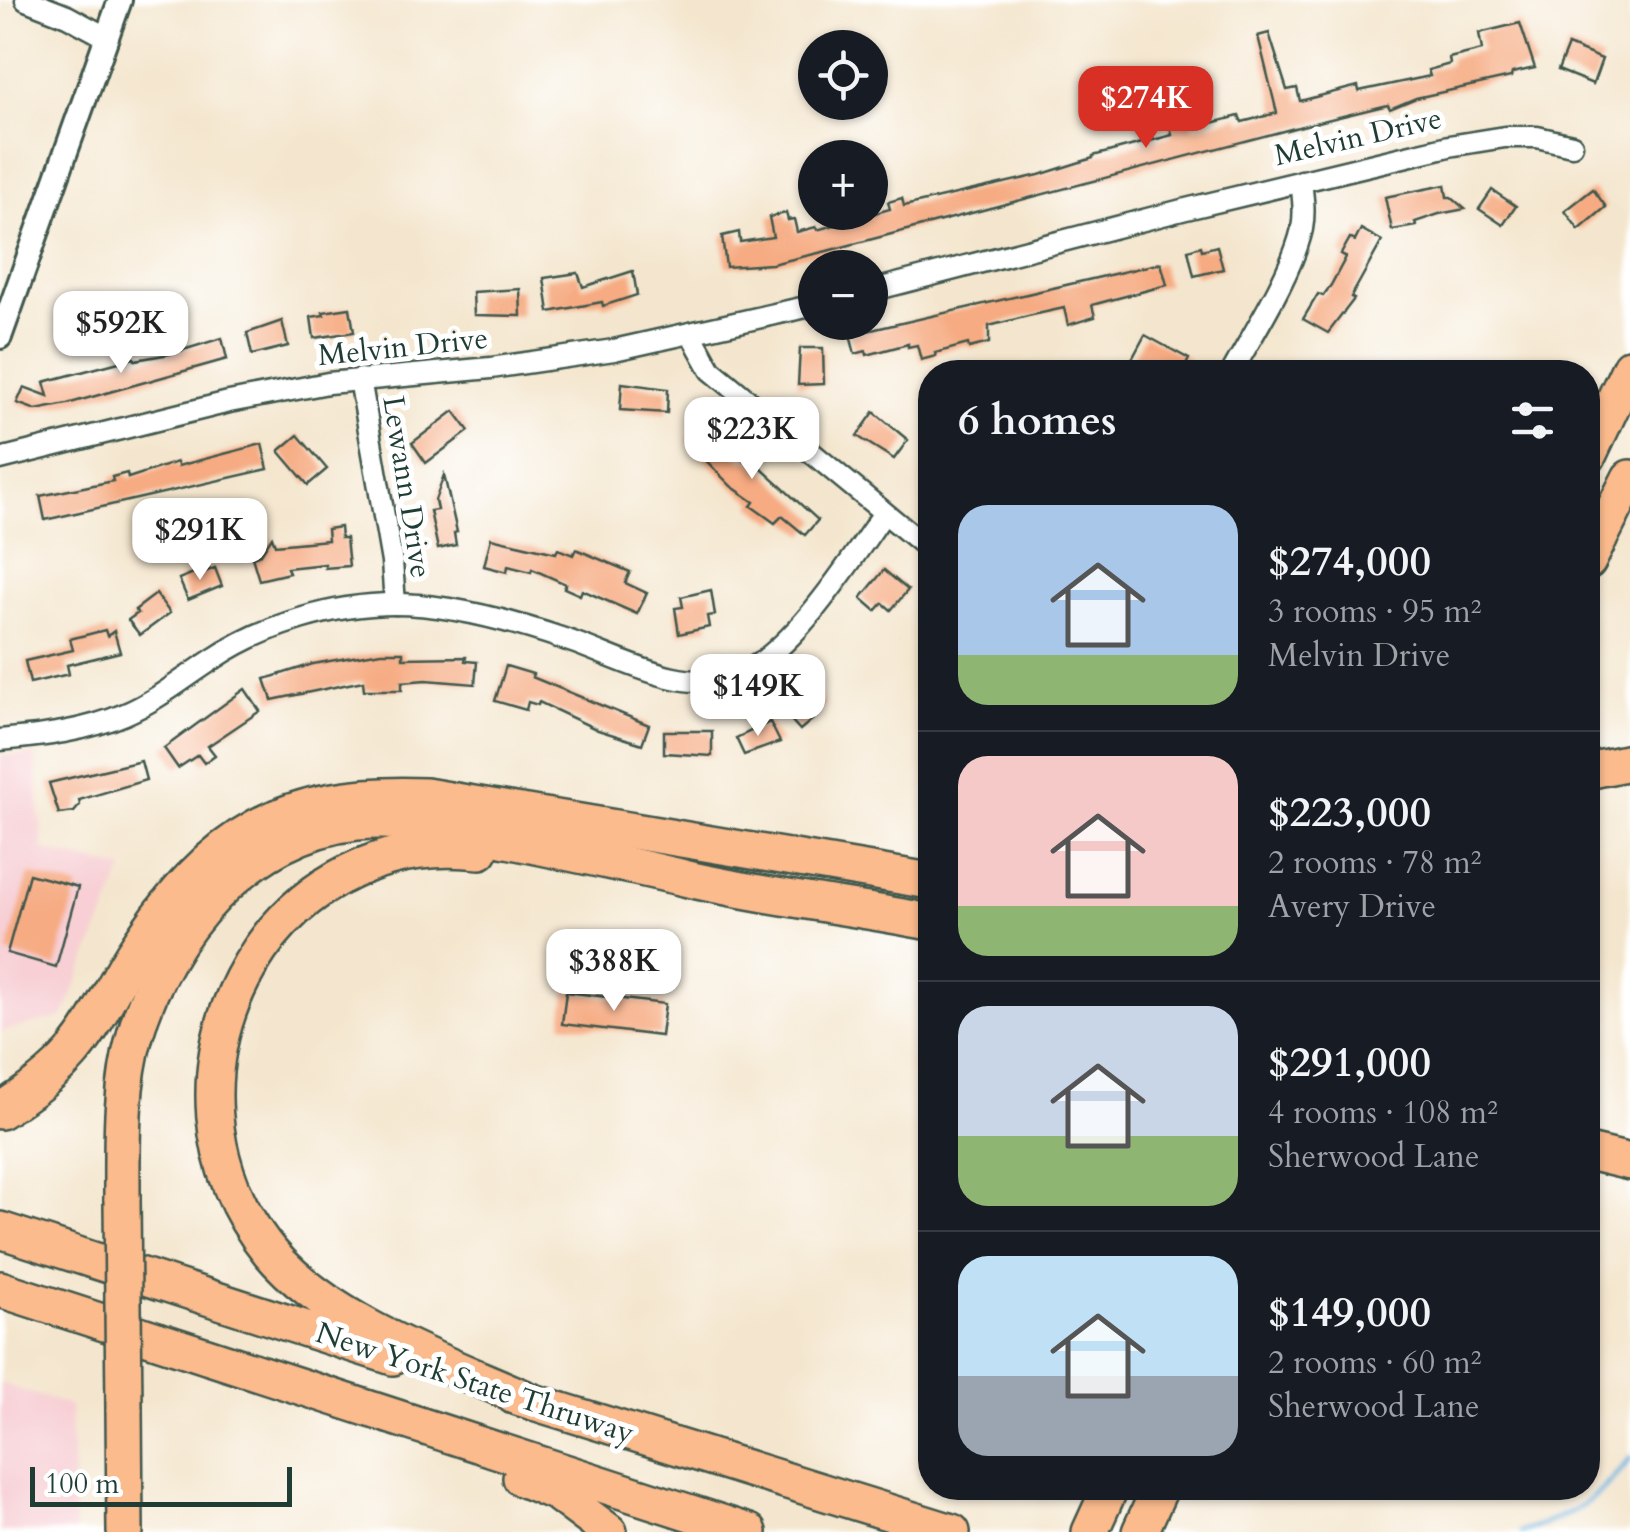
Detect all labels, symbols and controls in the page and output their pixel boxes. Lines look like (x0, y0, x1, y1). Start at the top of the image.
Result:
map controls (798, 30, 888, 340)
button: locate (798, 30, 888, 120)
pin: $274K (1076, 66, 1216, 151)
text: $274K (1100, 76, 1192, 120)
street label: Melvin Drive (1270, 98, 1446, 176)
button: + (798, 140, 888, 230)
button: − (798, 250, 888, 340)
pin: $592K (51, 291, 191, 376)
text: $592K (75, 301, 167, 345)
street label: Melvin Drive (316, 318, 490, 376)
text: 6 homes (958, 392, 1116, 449)
street label: Lewann Drive (372, 393, 442, 581)
icon: filters (1505, 393, 1560, 448)
pin: $223K (682, 397, 822, 482)
text: $223K (706, 407, 798, 451)
pin: $291K (130, 498, 270, 583)
text: $291K (154, 508, 246, 552)
text: $274,000 (1268, 533, 1431, 590)
icon: home (1038, 545, 1158, 665)
text: 3 rooms · 95 m² (1268, 590, 1481, 634)
text: Melvin Drive (1268, 634, 1450, 678)
pin: $149K (688, 654, 828, 739)
text: $149K (712, 664, 804, 708)
text: $223,000 (1268, 784, 1431, 841)
icon: home (1038, 796, 1158, 916)
text: 2 rooms · 78 m² (1268, 841, 1481, 885)
text: Avery Drive (1268, 885, 1436, 929)
pin: $388K (544, 929, 684, 1014)
text: $388K (568, 939, 660, 983)
text: $291,000 (1268, 1034, 1431, 1091)
icon: home (1038, 1046, 1158, 1166)
text: 4 rooms · 108 m² (1268, 1091, 1498, 1135)
text: Sherwood Lane (1268, 1135, 1480, 1179)
text: $149,000 (1268, 1284, 1431, 1341)
icon: home (1038, 1296, 1158, 1416)
street label: New York State Thruway (311, 1312, 640, 1454)
text: 2 rooms · 60 m² (1268, 1341, 1481, 1385)
text: Sherwood Lane (1268, 1385, 1480, 1429)
scale bar (30, 1462, 292, 1506)
text: 100 m (45, 1465, 119, 1503)

